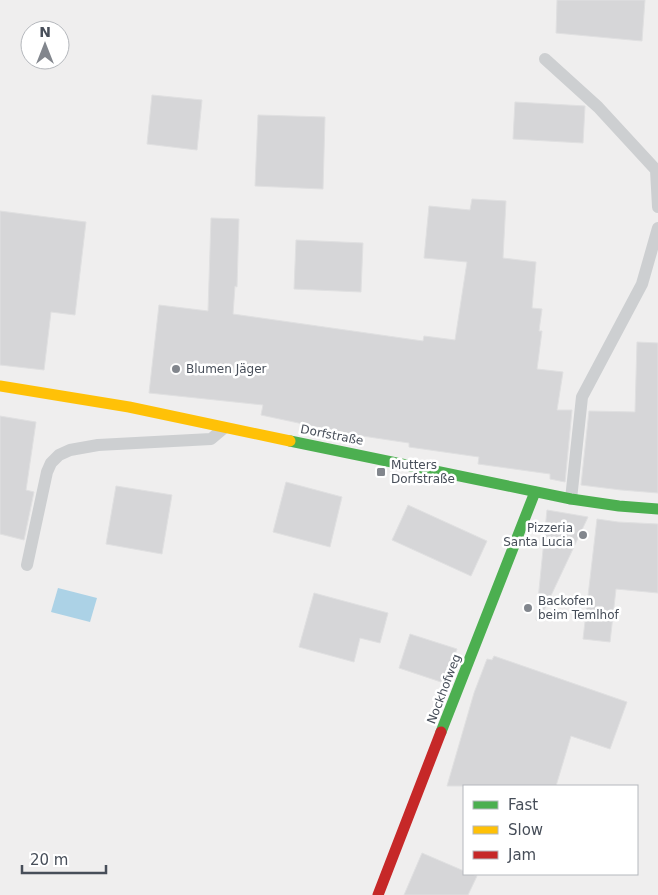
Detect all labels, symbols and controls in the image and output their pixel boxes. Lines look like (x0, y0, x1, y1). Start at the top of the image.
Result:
north arrow (20, 20, 70, 70)
text: N (39, 24, 51, 40)
place label: Blumen Jäger (186, 362, 267, 376)
marker: Blumen Jäger (170, 363, 182, 375)
street label: Dorfstraße (299, 422, 365, 448)
place label: Mutters Dorfstraße (391, 458, 455, 486)
marker: Mutters Dorfstraße (375, 466, 387, 478)
place label: Pizzeria Santa Lucia (503, 521, 573, 549)
marker: Pizzeria Santa Lucia (577, 529, 589, 541)
place label: Backofen beim Temlhof (538, 594, 619, 622)
marker: Backofen beim Temlhof (522, 602, 534, 614)
street label: Nockhofweg (424, 652, 464, 726)
legend (463, 785, 638, 875)
text: Fast (508, 796, 538, 814)
text: Slow (508, 821, 543, 839)
scale bar (22, 842, 106, 874)
text: Jam (507, 846, 536, 864)
text: 20 m (30, 851, 68, 869)

